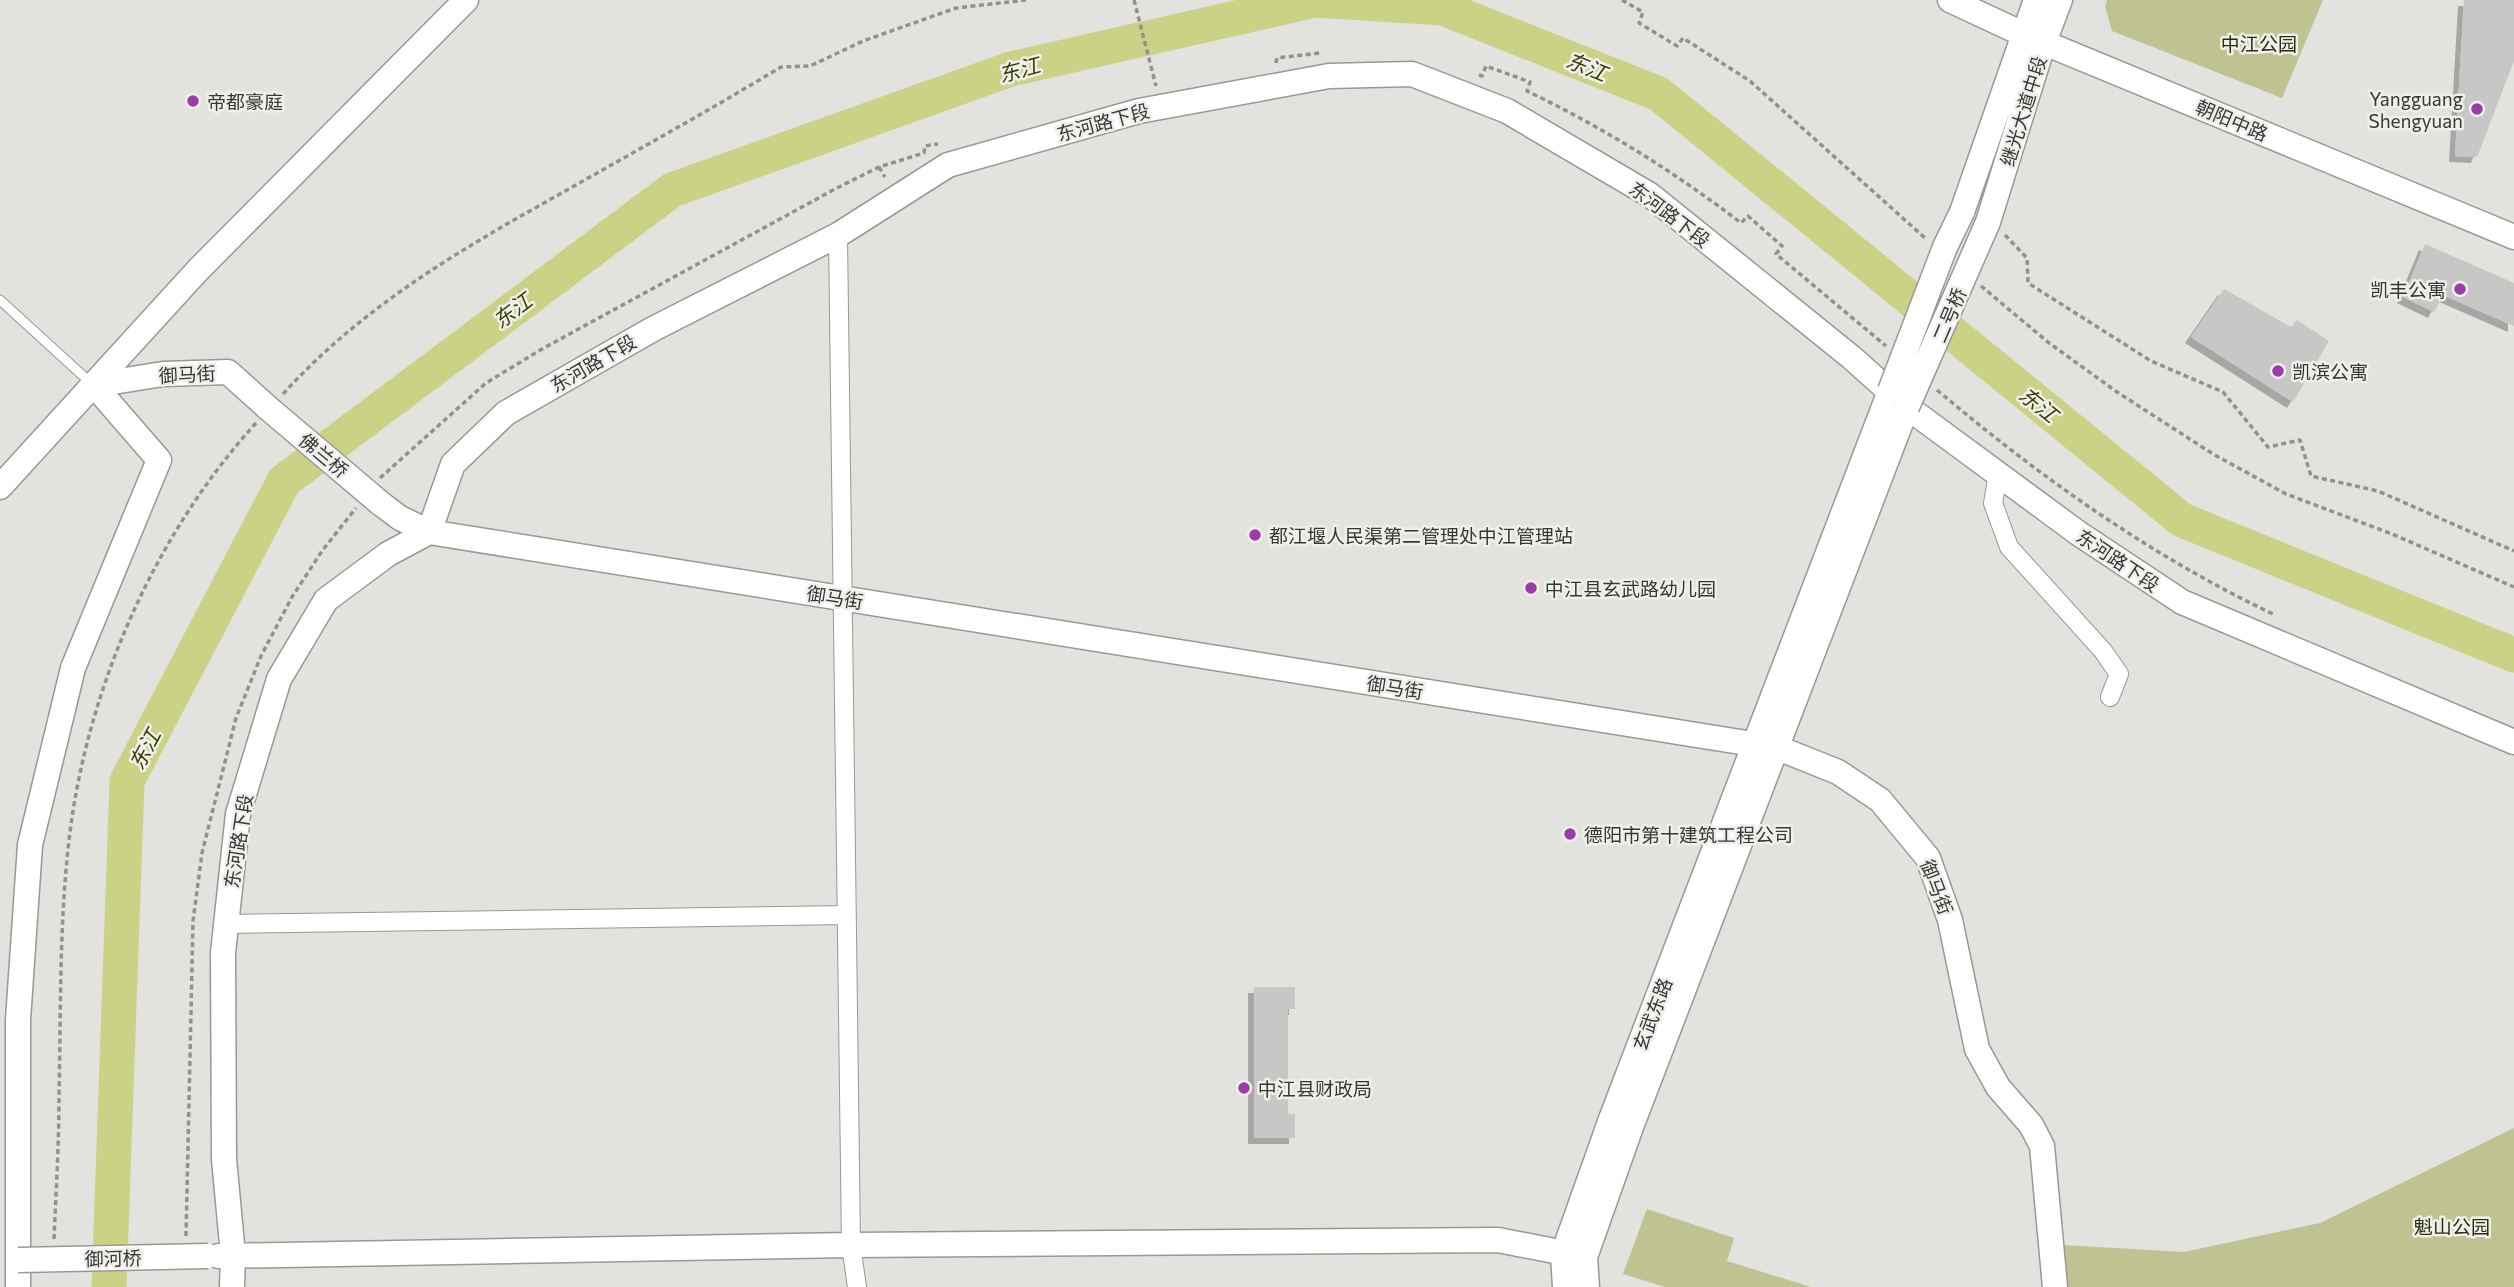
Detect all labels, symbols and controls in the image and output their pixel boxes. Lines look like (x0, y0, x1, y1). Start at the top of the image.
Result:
park label: 中江公园 (2221, 32, 2297, 55)
water label: 东江 (1563, 47, 1613, 86)
water label: 东江 (995, 51, 1044, 87)
street label: 继光大道中段 (1995, 53, 2051, 169)
place label: Yangguang Shengyuan (2368, 87, 2463, 132)
place label: 帝都豪庭 (207, 90, 283, 113)
marker: 帝都豪庭 (185, 93, 201, 109)
street label: 朝阳中路 (2193, 95, 2271, 145)
street label: 东河路下段 (1054, 99, 1152, 145)
marker: Yangguang Shengyuan (2469, 101, 2485, 117)
street label: 东河路下段 (1625, 176, 1715, 252)
place label: 凯丰公寓 (2370, 278, 2446, 301)
marker: 凯丰公寓 (2452, 281, 2468, 297)
street label: 二号桥 (1927, 284, 1971, 346)
water label: 东江 (488, 286, 538, 333)
street label: 东河路下段 (546, 329, 640, 397)
place label: 凯滨公寓 (2292, 360, 2368, 383)
street label: 御马街 (158, 361, 216, 387)
marker: 凯滨公寓 (2270, 363, 2286, 379)
water label: 东江 (2015, 381, 2065, 428)
street label: 佛兰桥 (295, 428, 353, 482)
place label: 都江堰人民渠第二管理处中江管理站 (1269, 524, 1573, 547)
street label: 东河路下段 (2072, 524, 2164, 596)
marker: 都江堰人民渠第二管理处中江管理站 (1247, 527, 1263, 543)
place label: 中江县玄武路幼儿园 (1545, 577, 1716, 600)
marker: 中江县玄武路幼儿园 (1523, 580, 1539, 596)
street label: 御马街 (805, 581, 865, 613)
street label: 御马街 (1365, 671, 1425, 703)
water label: 东江 (123, 723, 166, 773)
street label: 东河路下段 (219, 792, 257, 890)
place label: 德阳市第十建筑工程公司 (1584, 823, 1793, 846)
marker: 德阳市第十建筑工程公司 (1562, 826, 1578, 842)
street label: 御马街 (1916, 856, 1958, 918)
street label: 玄武东路 (1628, 974, 1676, 1054)
place label: 中江县财政局 (1258, 1077, 1372, 1100)
marker: 中江县财政局 (1236, 1080, 1252, 1096)
park label: 魁山公园 (2414, 1215, 2490, 1238)
street label: 御河桥 (84, 1246, 142, 1270)

